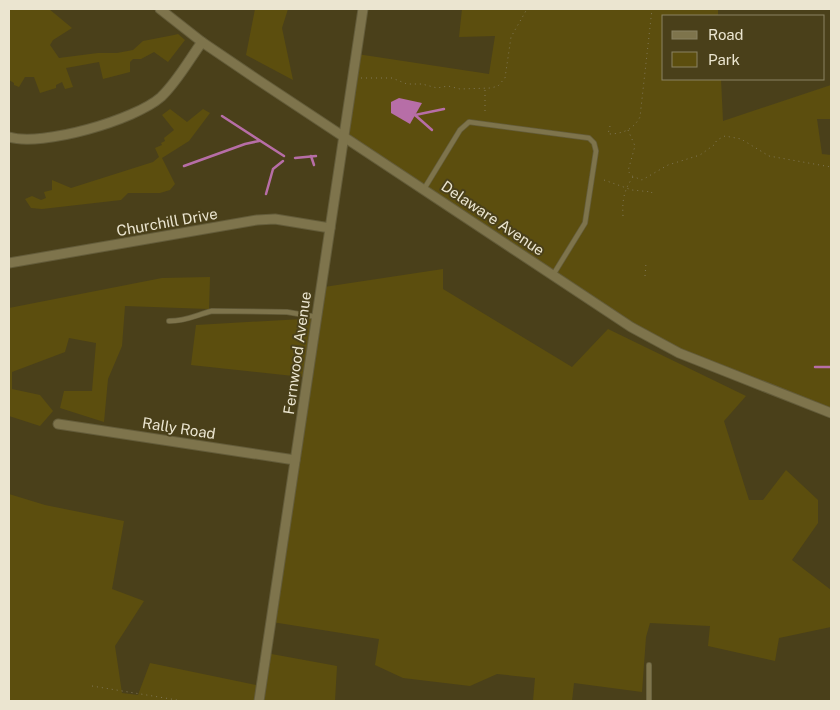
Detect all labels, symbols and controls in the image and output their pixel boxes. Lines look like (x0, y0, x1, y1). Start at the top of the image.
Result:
legend (662, 15, 825, 80)
text: Road (708, 26, 744, 43)
text: Park (708, 51, 740, 68)
street label: Delaware Avenue (438, 177, 548, 259)
street label: Churchill Drive (115, 205, 219, 239)
street label: Fernwood Avenue (280, 290, 314, 416)
street label: Rally Road (141, 414, 217, 442)

